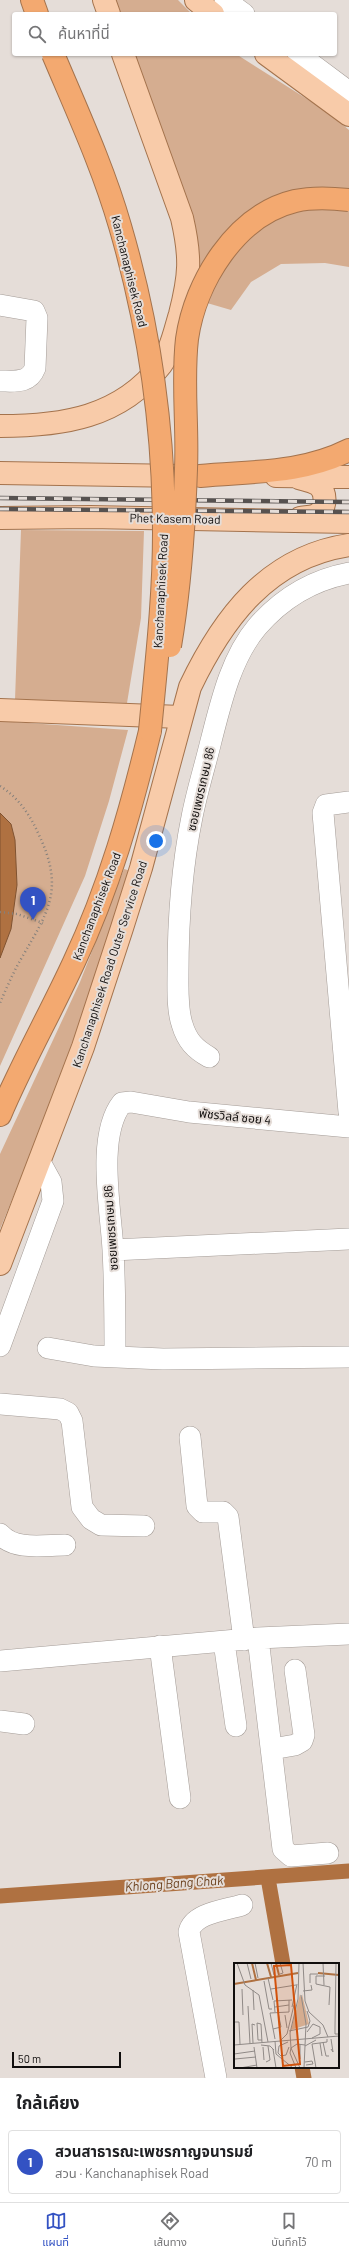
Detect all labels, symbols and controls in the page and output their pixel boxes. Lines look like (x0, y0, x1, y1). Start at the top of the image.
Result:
search box (12, 12, 337, 56)
icon: search (26, 23, 48, 45)
text: ค้นหาที่นี่ (58, 24, 110, 42)
street label: Kanchanaphisek Road (109, 214, 151, 328)
street label: Phet Kasem Road (129, 510, 221, 526)
street label: Kanchanaphisek Road (150, 533, 170, 649)
street label: ซอยเพชรเกษม 86 (184, 746, 216, 832)
your location (146, 831, 166, 851)
street label: Kanchanaphisek Road (69, 850, 123, 962)
street label: Kanchanaphisek Road Outer Service Road (69, 859, 149, 1069)
pin: 1 (20, 887, 46, 920)
street label: พัชรวิลล์ ซอย 4 (198, 1105, 272, 1127)
street label: ซอยเพชรเกษม 86 (100, 1185, 120, 1271)
water label: Khlong Bang Chak (124, 1872, 224, 1894)
inset map (234, 1963, 339, 2068)
scale bar (12, 2050, 121, 2069)
text: 50 m (18, 2052, 41, 2065)
text: ใกล้เคียง (16, 2092, 79, 2112)
text: สวนสาธารณะเพชรกาญจนารมย์ (55, 2142, 253, 2160)
text: 1 (28, 2154, 32, 2170)
text: 70 m (305, 2154, 332, 2170)
text: สวน · Kanchanaphisek Road (55, 2165, 209, 2181)
tab: แผนที่ (42, 2210, 69, 2251)
tab: เส้นทาง (154, 2210, 187, 2251)
tab: บันทึกไว้ (271, 2210, 307, 2251)

